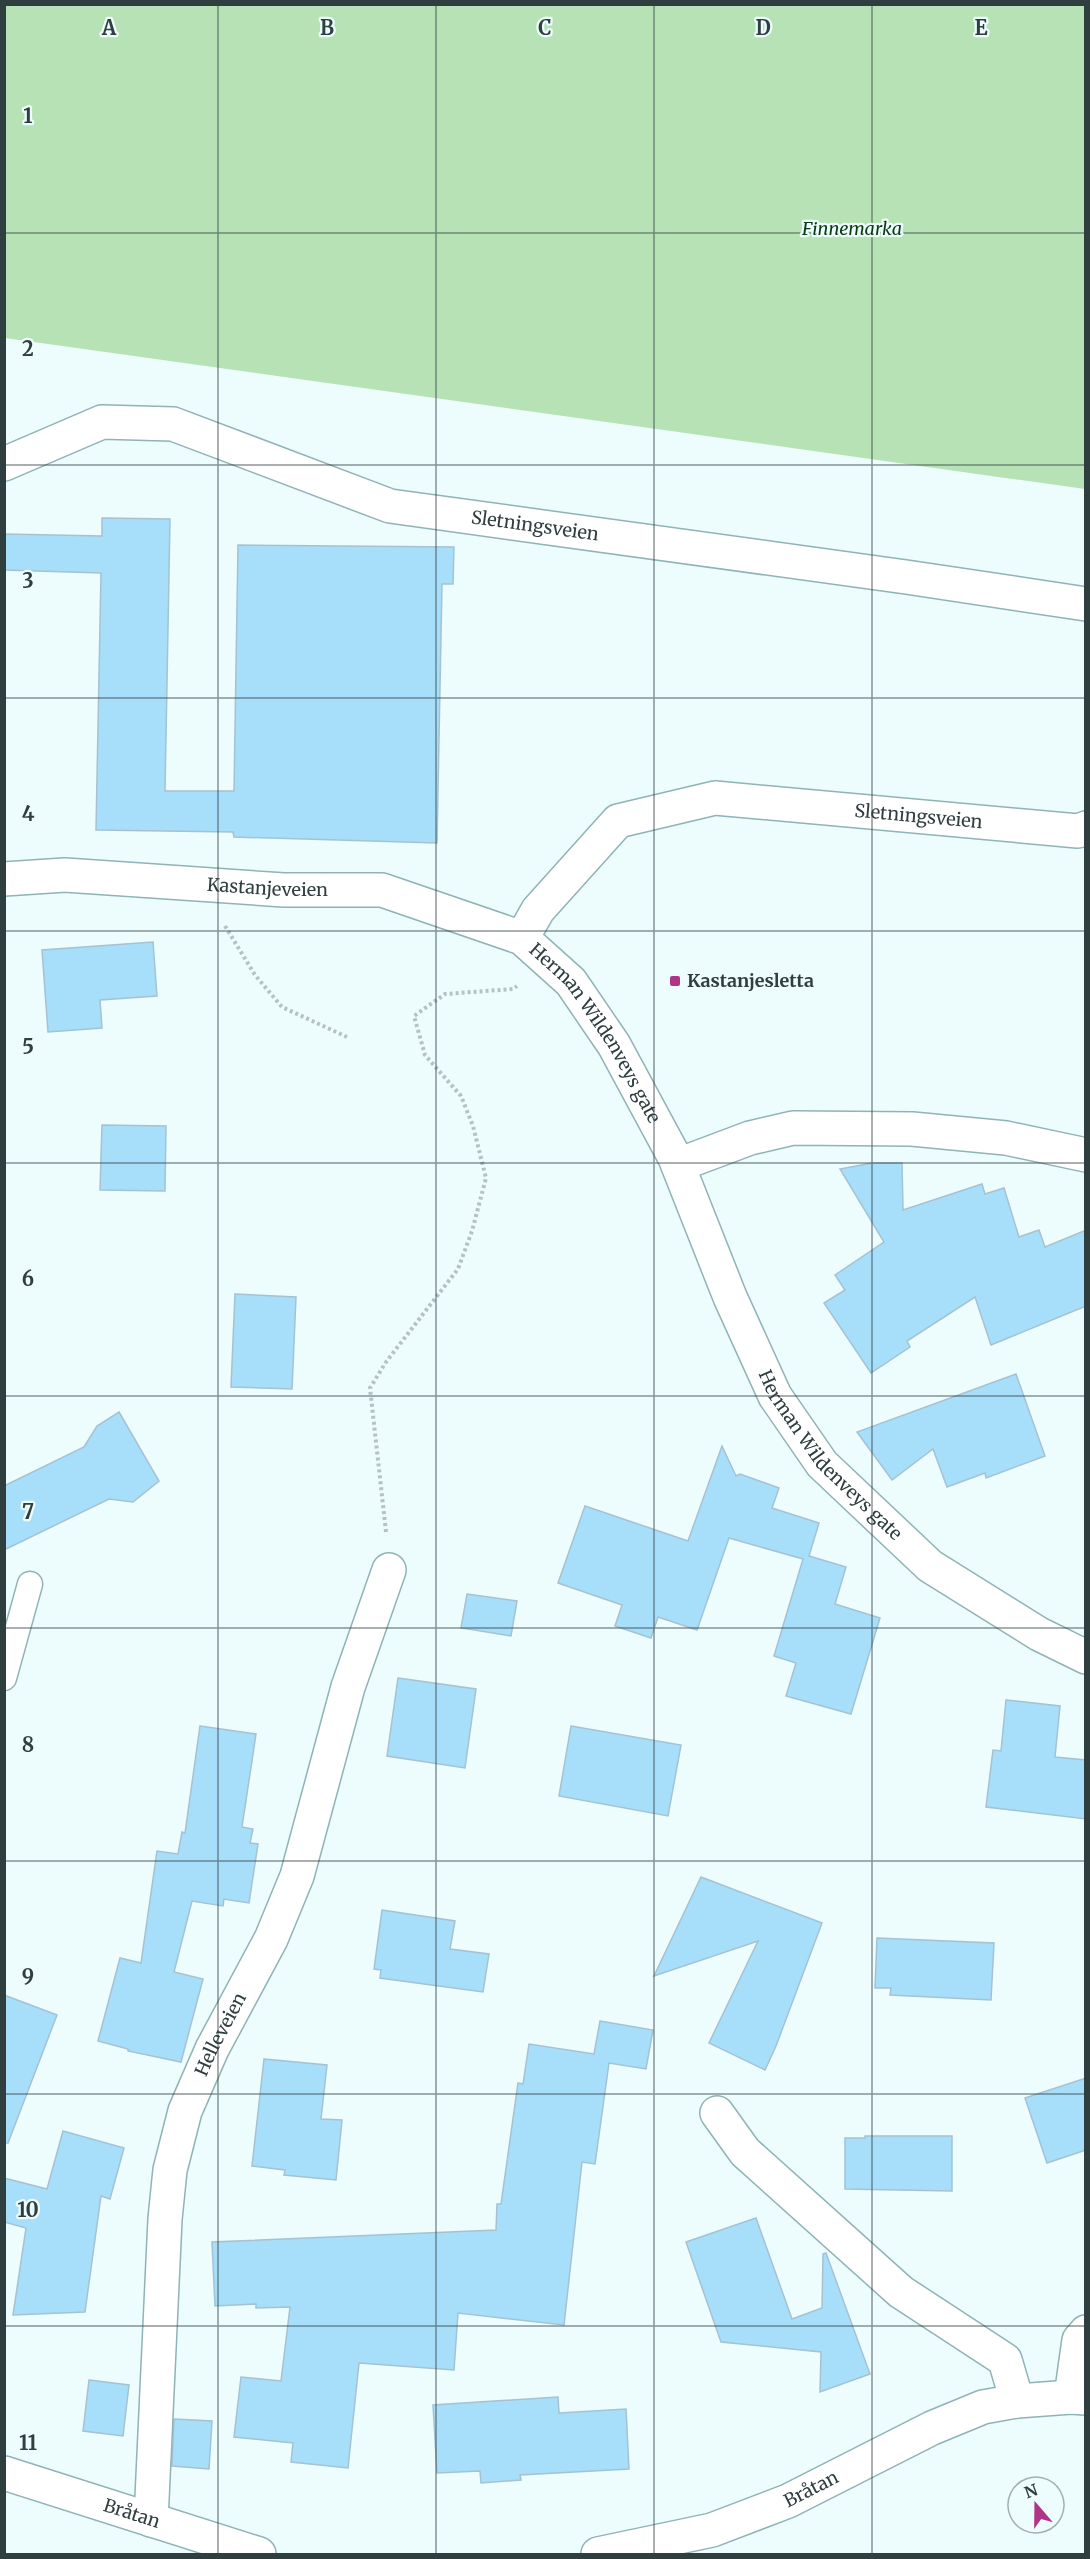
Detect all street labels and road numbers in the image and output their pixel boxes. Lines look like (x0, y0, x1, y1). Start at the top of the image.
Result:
street label: Sletningsveien (470, 505, 600, 546)
street label: Sletningsveien (854, 799, 984, 833)
street label: Kastanjeveien (206, 873, 328, 901)
street label: Herman Wildenveys gate (525, 938, 666, 1127)
street label: Herman Wildenveys gate (754, 1366, 907, 1545)
street label: Helleveien (190, 1988, 251, 2080)
street label: Bråtan (780, 2465, 842, 2512)
street label: Bråtan (101, 2493, 163, 2533)

